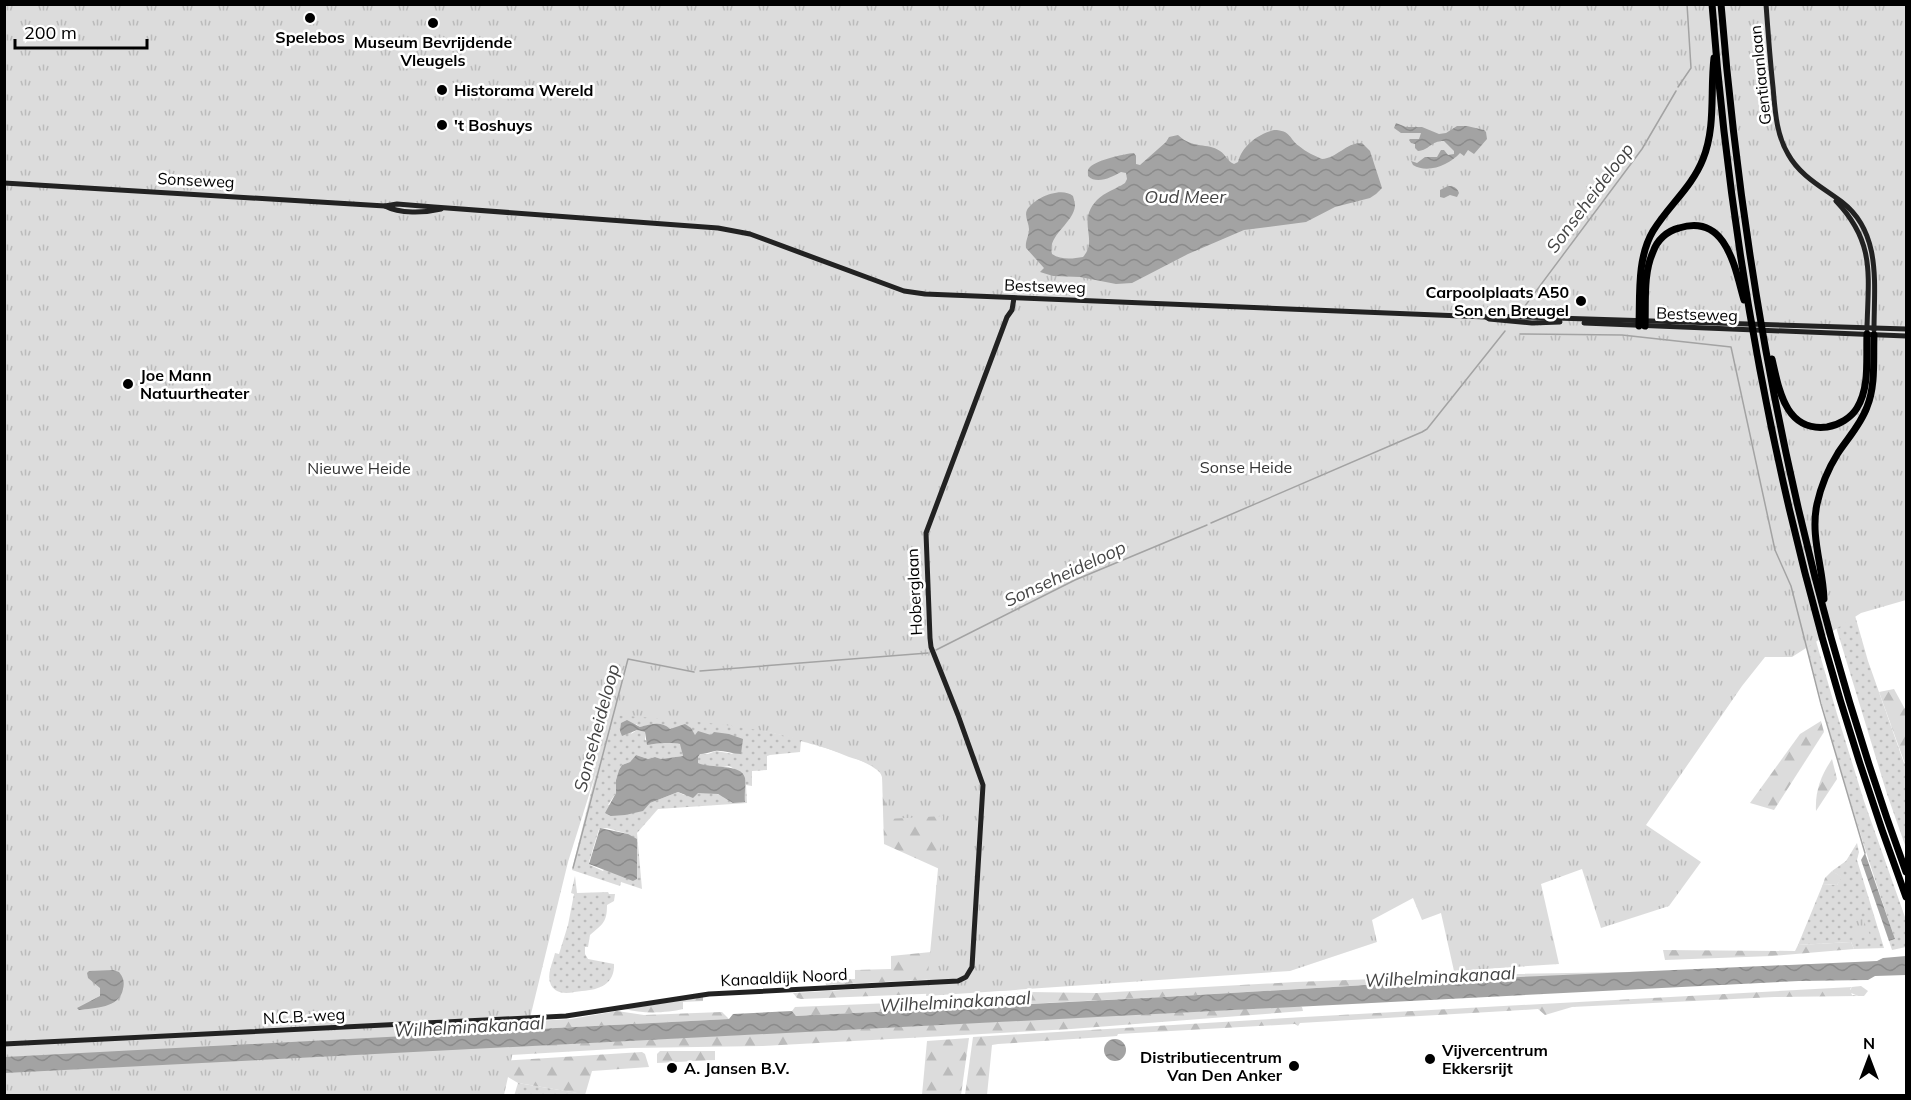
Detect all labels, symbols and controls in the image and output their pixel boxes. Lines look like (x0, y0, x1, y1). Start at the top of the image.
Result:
marker: Spelebos (303, 11, 317, 25)
scale bar (15, 12, 147, 50)
marker: Museum Bevrijdende Vleugels (426, 16, 440, 30)
text: 200 m (24, 21, 77, 44)
street label: Gentiaanlaan (1745, 24, 1775, 126)
place label: Spelebos (275, 27, 345, 47)
place label: Museum Bevrijdende Vleugels (354, 32, 513, 70)
place label: Historama Wereld (454, 80, 594, 100)
marker: Historama Wereld (435, 83, 449, 97)
place label: 't Boshuys (454, 115, 533, 135)
marker: 't Boshuys (435, 118, 449, 132)
water label: Sonseheideloop (1541, 138, 1639, 257)
street label: Sonseweg (157, 168, 235, 192)
water label: Oud Meer (1144, 185, 1227, 208)
street label: Bestseweg (1004, 275, 1086, 297)
place label: Carpoolplaats A50 Son en Breugel (1425, 282, 1569, 320)
marker: Carpoolplaats A50 Son en Breugel (1574, 294, 1588, 308)
street label: Bestseweg (1656, 303, 1738, 325)
place label: Joe Mann Natuurtheater (140, 365, 250, 403)
marker: Joe Mann Natuurtheater (121, 377, 135, 391)
park label: Sonse Heide (1200, 457, 1292, 477)
park label: Nieuwe Heide (307, 458, 411, 478)
water label: Sonseheideloop (1000, 535, 1129, 612)
street label: Hoberglaan (902, 548, 926, 636)
water label: Sonseheideloop (568, 661, 625, 794)
water label: Wilhelminakanaal (1364, 961, 1517, 992)
street label: Kanaaldijk Noord (720, 964, 848, 990)
water label: Wilhelminakanaal (879, 986, 1032, 1017)
street label: N.C.B.-weg (262, 1004, 346, 1028)
water label: Wilhelminakanaal (393, 1011, 546, 1042)
north arrow (1839, 1028, 1899, 1088)
text: N (1863, 1033, 1875, 1053)
place label: Vijvercentrum Ekkersrijt (1441, 1040, 1548, 1078)
place label: Distributiecentrum Van Den Anker (1140, 1047, 1283, 1085)
marker: Vijvercentrum Ekkersrijt (1423, 1052, 1437, 1066)
place label: A. Jansen B.V. (684, 1058, 790, 1078)
marker: Distributiecentrum Van Den Anker (1287, 1059, 1301, 1073)
marker: A. Jansen B.V. (665, 1061, 679, 1075)

